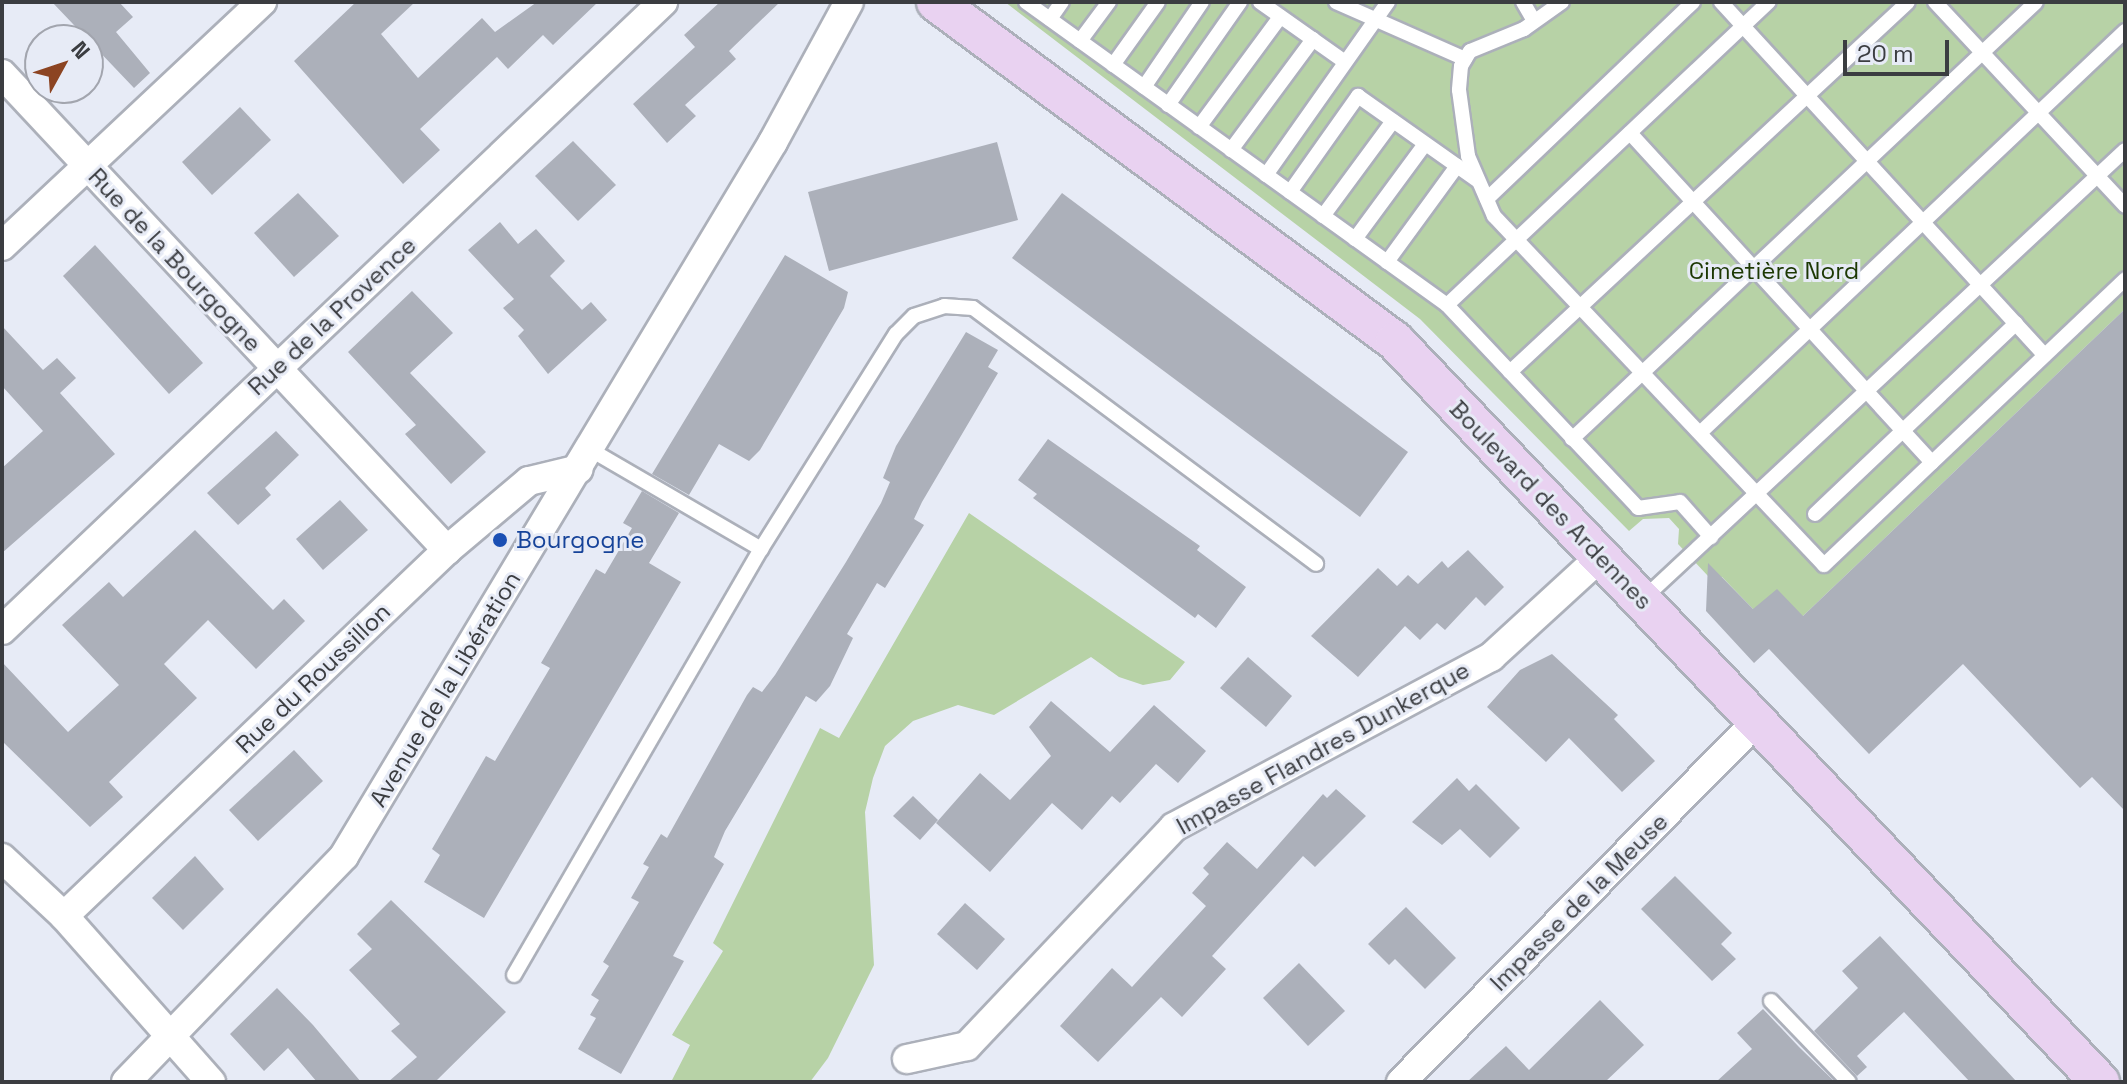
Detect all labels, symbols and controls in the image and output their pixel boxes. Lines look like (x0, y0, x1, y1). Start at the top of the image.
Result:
north arrow (24, 24, 104, 104)
scale bar (1847, 24, 1953, 74)
text: N (65, 35, 96, 65)
text: 20 m (1857, 38, 1914, 69)
street label: Rue de la Bourgogne (82, 162, 268, 358)
street label: Rue de la Provence (242, 231, 422, 401)
park label: Cimetière Nord (1689, 257, 1859, 285)
street label: Boulevard des Ardennes (1443, 394, 1659, 616)
place label: Bourgogne (516, 526, 645, 554)
marker: Bourgogne (491, 531, 509, 549)
street label: Avenue de la Libération (363, 566, 527, 812)
street label: Rue du Roussillon (230, 597, 396, 759)
street label: Impasse Flandres Dunkerque (1171, 655, 1475, 841)
street label: Impasse de la Meuse (1484, 807, 1674, 997)

